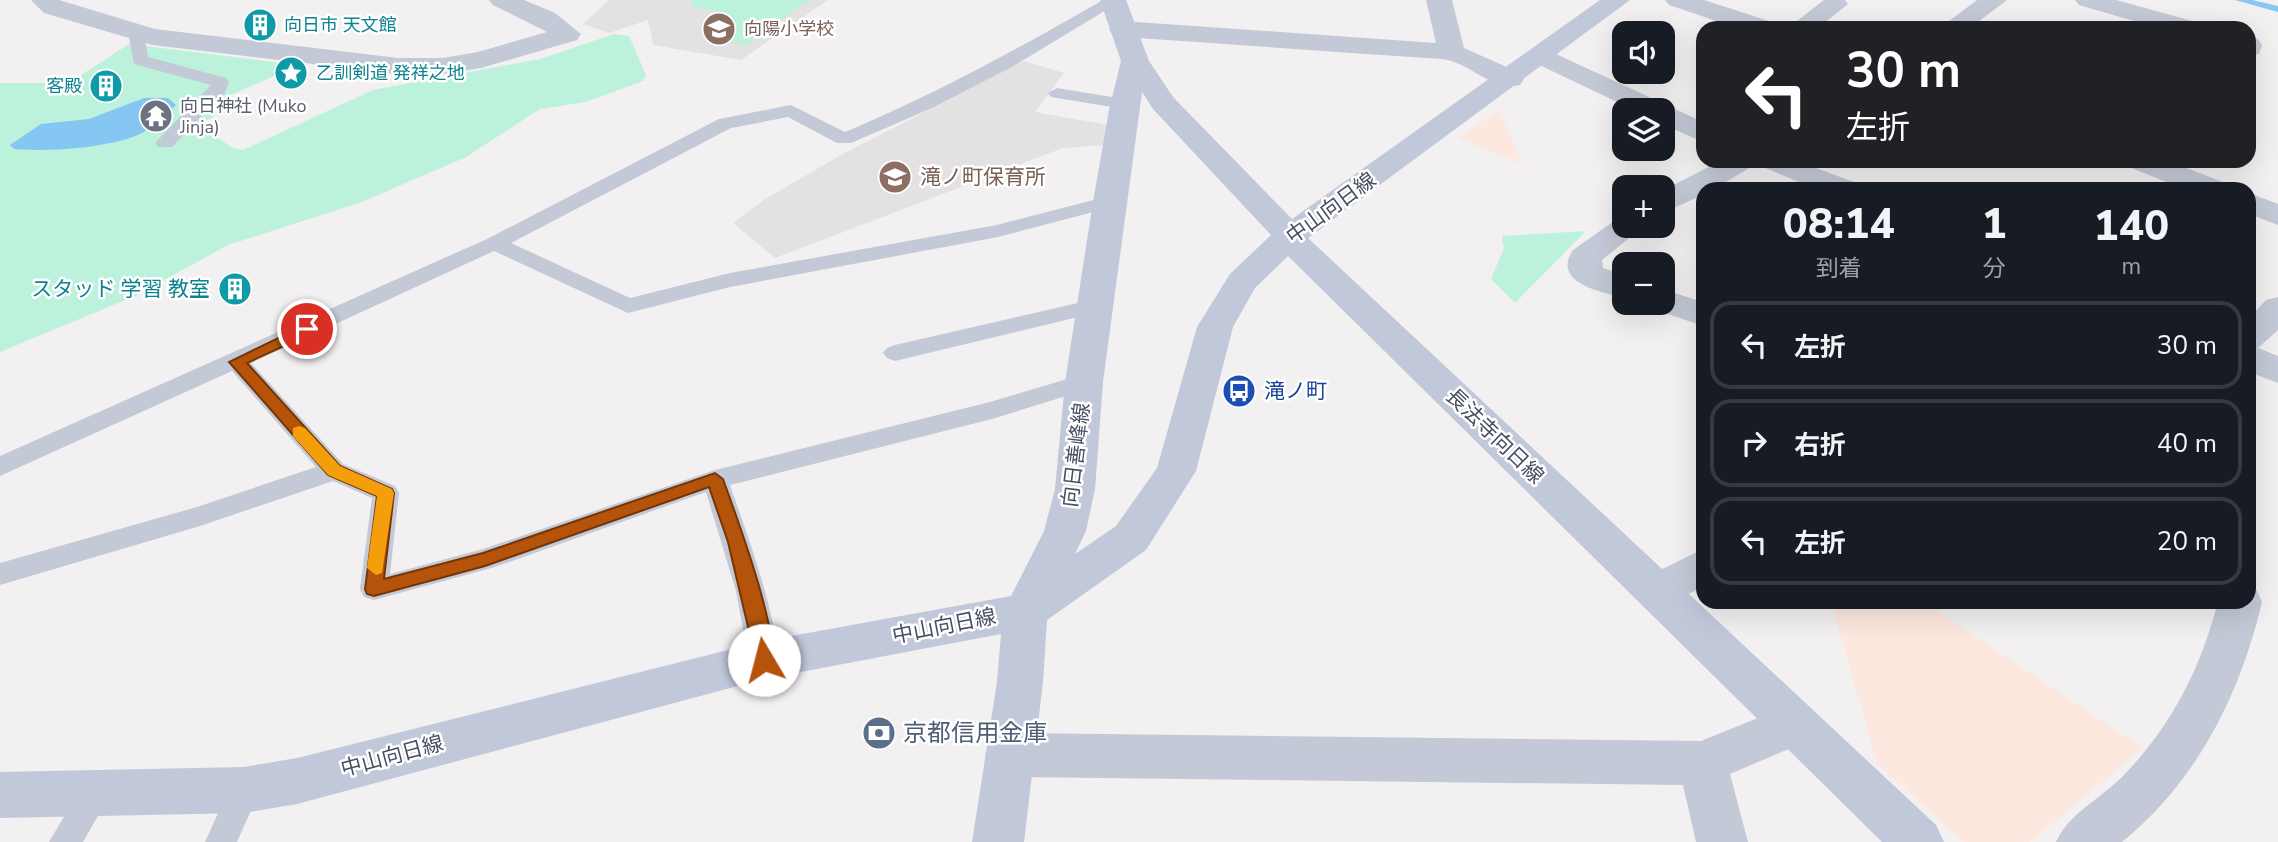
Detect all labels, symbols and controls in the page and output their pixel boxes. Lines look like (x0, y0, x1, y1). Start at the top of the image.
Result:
building icon: 向日市 天文館 (241, 6, 279, 44)
school or university icon: 向陽小学校 (700, 10, 738, 48)
place label: 向日市 天文館 (284, 13, 397, 37)
place label: 向陽小学校 (744, 17, 834, 41)
map controls (1612, 21, 1675, 315)
button: sound (1612, 21, 1675, 84)
text: 30 m (1846, 37, 1961, 104)
icon: left (1731, 49, 1822, 140)
place icon: 乙訓剣道 発祥之地 (272, 54, 310, 92)
place label: 乙訓剣道 発祥之地 (316, 61, 465, 85)
building icon: 客殿 (87, 67, 125, 105)
place label: 客殿 (46, 74, 82, 98)
place label: 向日神社 (Muko Jinja) (179, 94, 307, 139)
temple icon: 向日神社 (Muko Jinja) (137, 97, 175, 135)
button: layers (1612, 98, 1675, 161)
text: 左折 (1846, 106, 1910, 149)
school or university icon: 滝ノ町保育所 (876, 158, 914, 196)
place label: 滝ノ町保育所 (920, 163, 1046, 191)
street label: 中山向日線 (1280, 166, 1382, 250)
button: + (1612, 175, 1675, 238)
text: 08:14 (1783, 196, 1895, 253)
text: 1 (1981, 196, 2007, 253)
text: 140 (2094, 198, 2169, 255)
text: m (2121, 251, 2141, 282)
button: − (1612, 252, 1675, 315)
text: 到着 (1816, 253, 1862, 284)
text: 分 (1983, 253, 2006, 284)
building icon: スタッド 学習 教室 (216, 270, 254, 308)
place label: スタッド 学習 教室 (31, 275, 210, 303)
pin (277, 299, 337, 359)
icon: arrive (288, 310, 326, 348)
icon: left (1735, 326, 1773, 364)
text: 30 m (2157, 328, 2217, 363)
text: 左折 (1794, 330, 1846, 365)
bus stop icon: 滝ノ町 (1220, 372, 1258, 410)
place label: 滝ノ町 (1264, 377, 1327, 405)
street label: 長法寺向日線 (1440, 382, 1550, 490)
street label: 向日善峰線 (1056, 401, 1096, 509)
icon: right (1735, 424, 1773, 462)
text: 40 m (2157, 426, 2217, 461)
text: 右折 (1794, 428, 1846, 463)
icon: left (1735, 522, 1773, 560)
text: 20 m (2157, 524, 2217, 559)
text: 左折 (1794, 526, 1846, 561)
street label: 中山向日線 (890, 602, 998, 650)
position arrow (727, 623, 801, 697)
bank icon: 京都信用金庫 (860, 714, 898, 752)
place label: 京都信用金庫 (903, 717, 1047, 749)
street label: 中山向日線 (338, 729, 446, 783)

